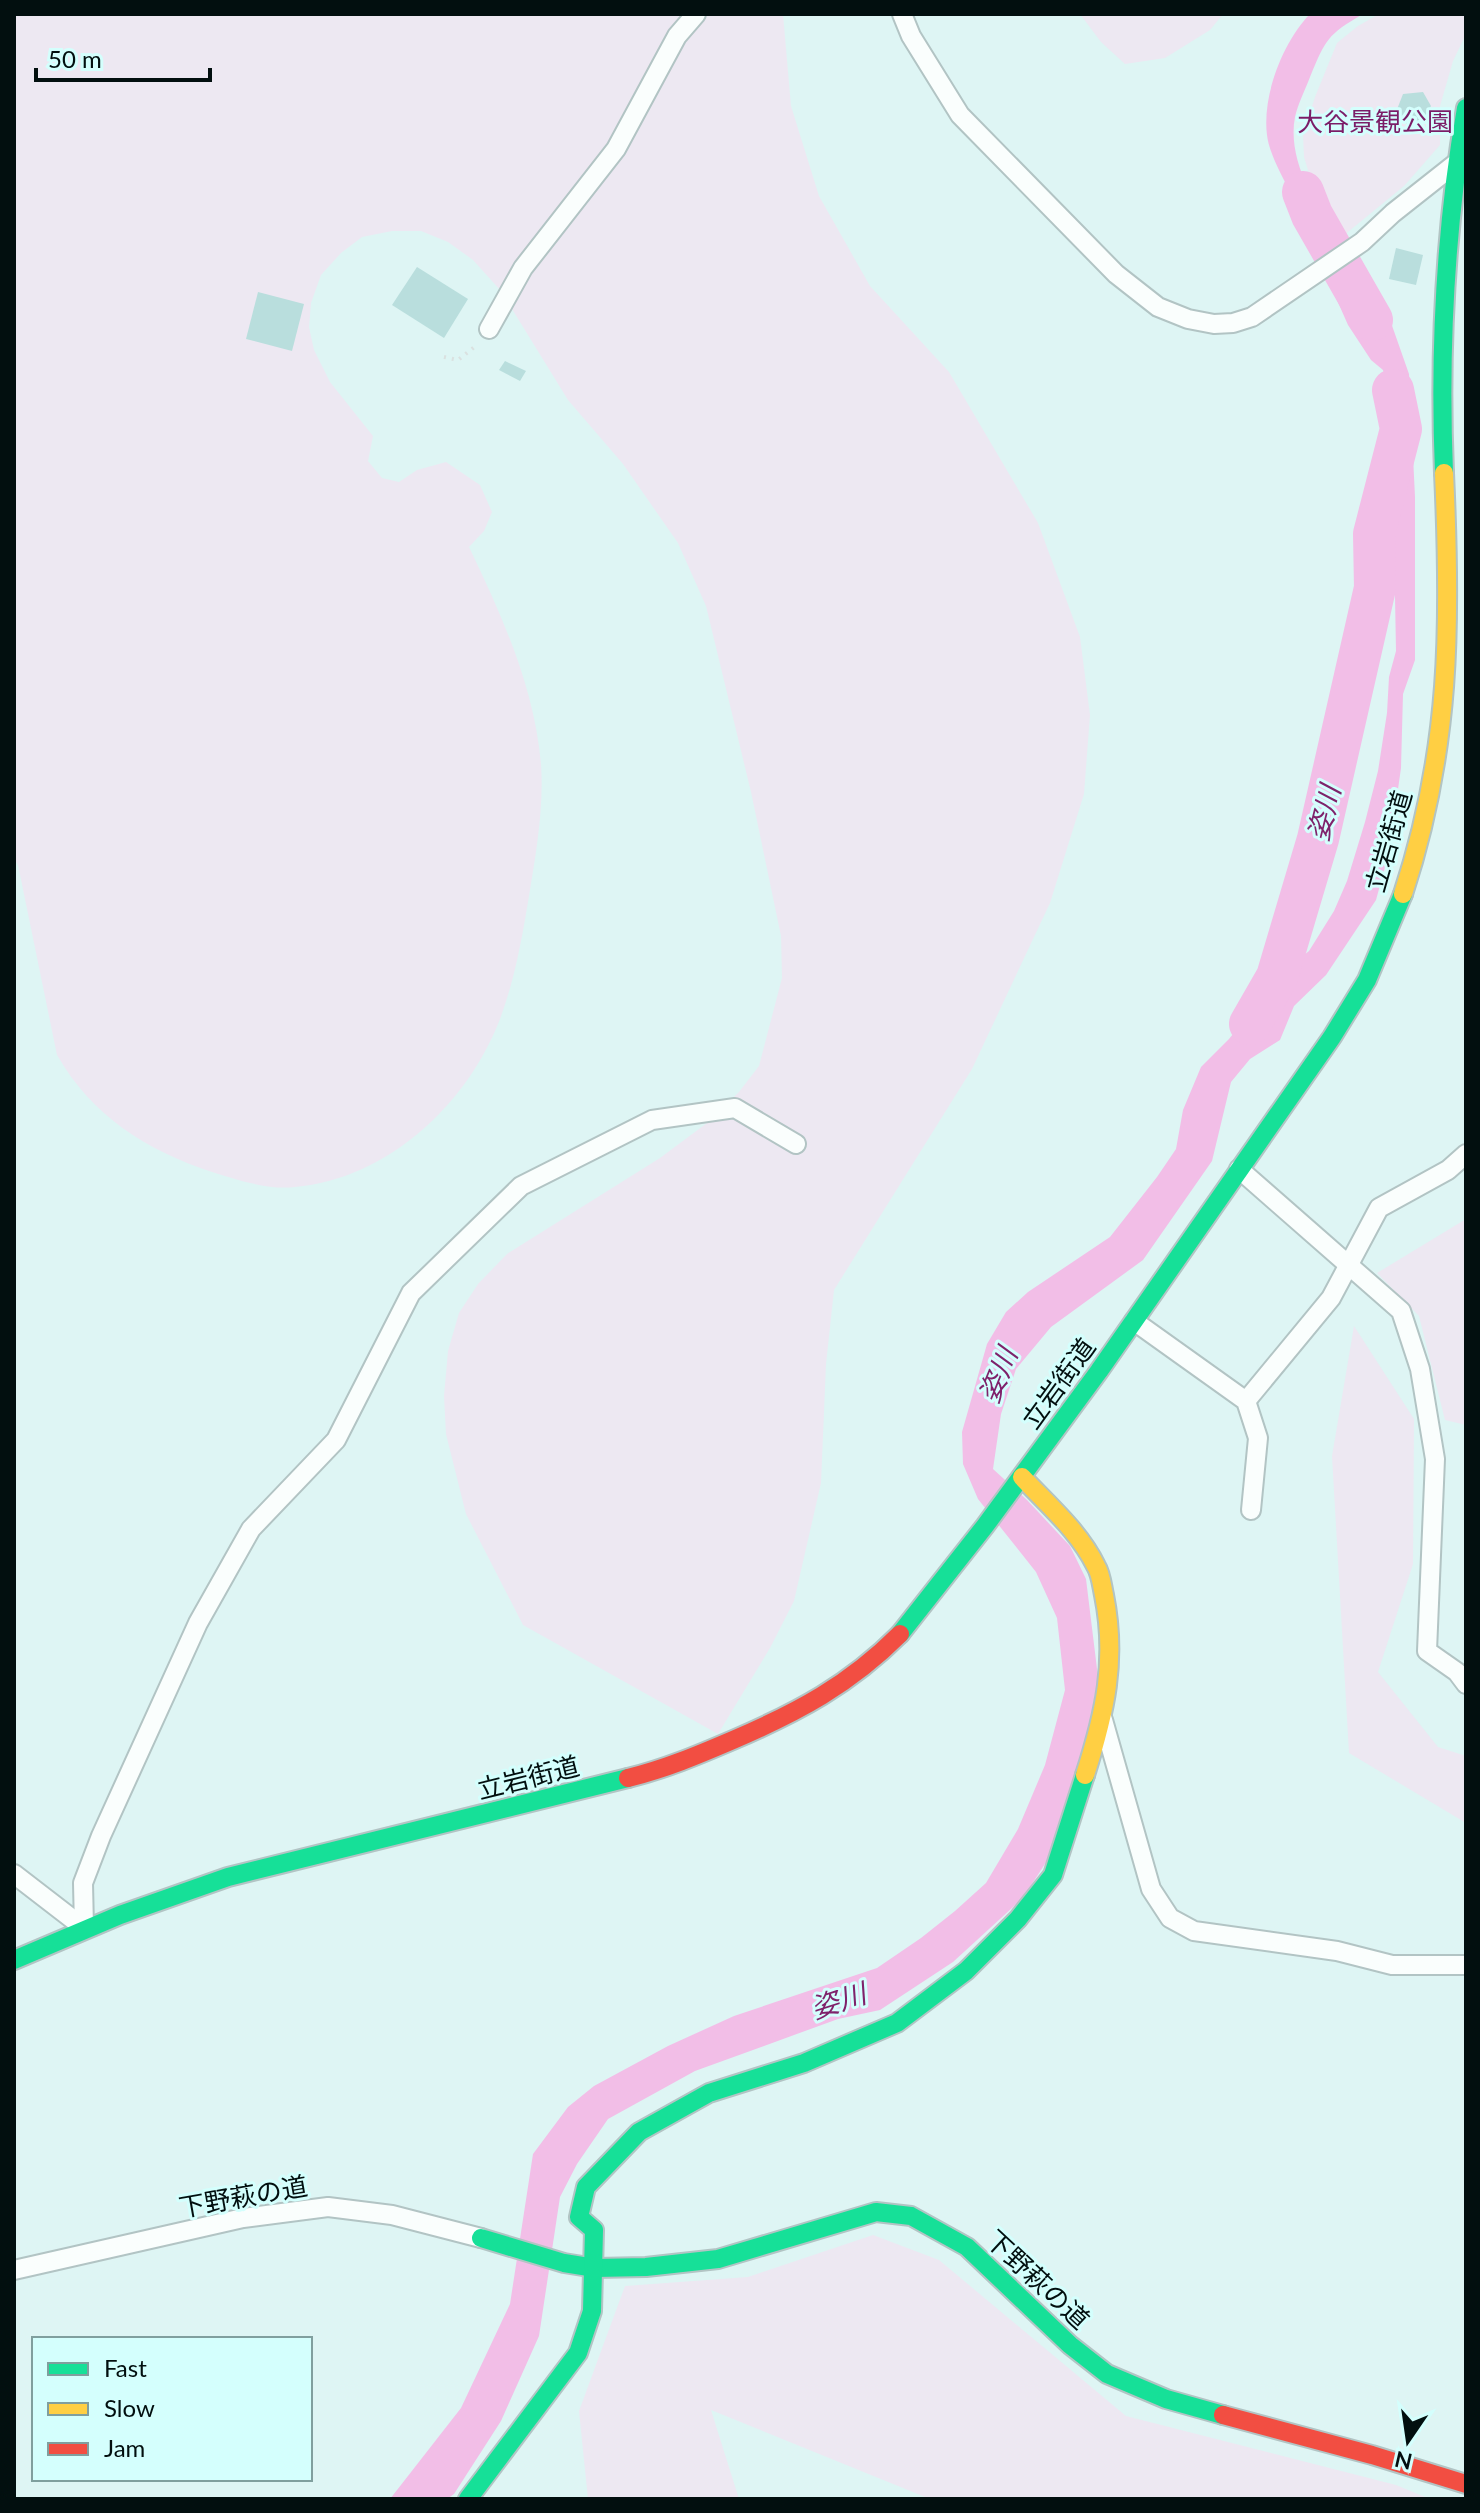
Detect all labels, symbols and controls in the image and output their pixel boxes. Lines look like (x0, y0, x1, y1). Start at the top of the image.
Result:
scale bar (36, 32, 210, 82)
text: 50 m (48, 44, 102, 73)
park label: 大谷景観公園 (1297, 105, 1453, 137)
water label: 姿川 (1300, 779, 1347, 844)
street label: 立岩街道 (1358, 787, 1418, 895)
street label: 立岩街道 (1014, 1332, 1102, 1434)
water label: 姿川 (971, 1340, 1024, 1407)
street label: 立岩街道 (474, 1749, 582, 1805)
water label: 姿川 (806, 1974, 873, 2025)
street label: 下野萩の道 (176, 2169, 310, 2223)
street label: 下野萩の道 (980, 2223, 1096, 2335)
legend (32, 2337, 312, 2481)
text: Fast (104, 2353, 147, 2382)
text: Slow (104, 2393, 155, 2422)
north arrow (1368, 2401, 1448, 2481)
text: Jam (104, 2433, 145, 2462)
text: N (1392, 2446, 1415, 2476)

